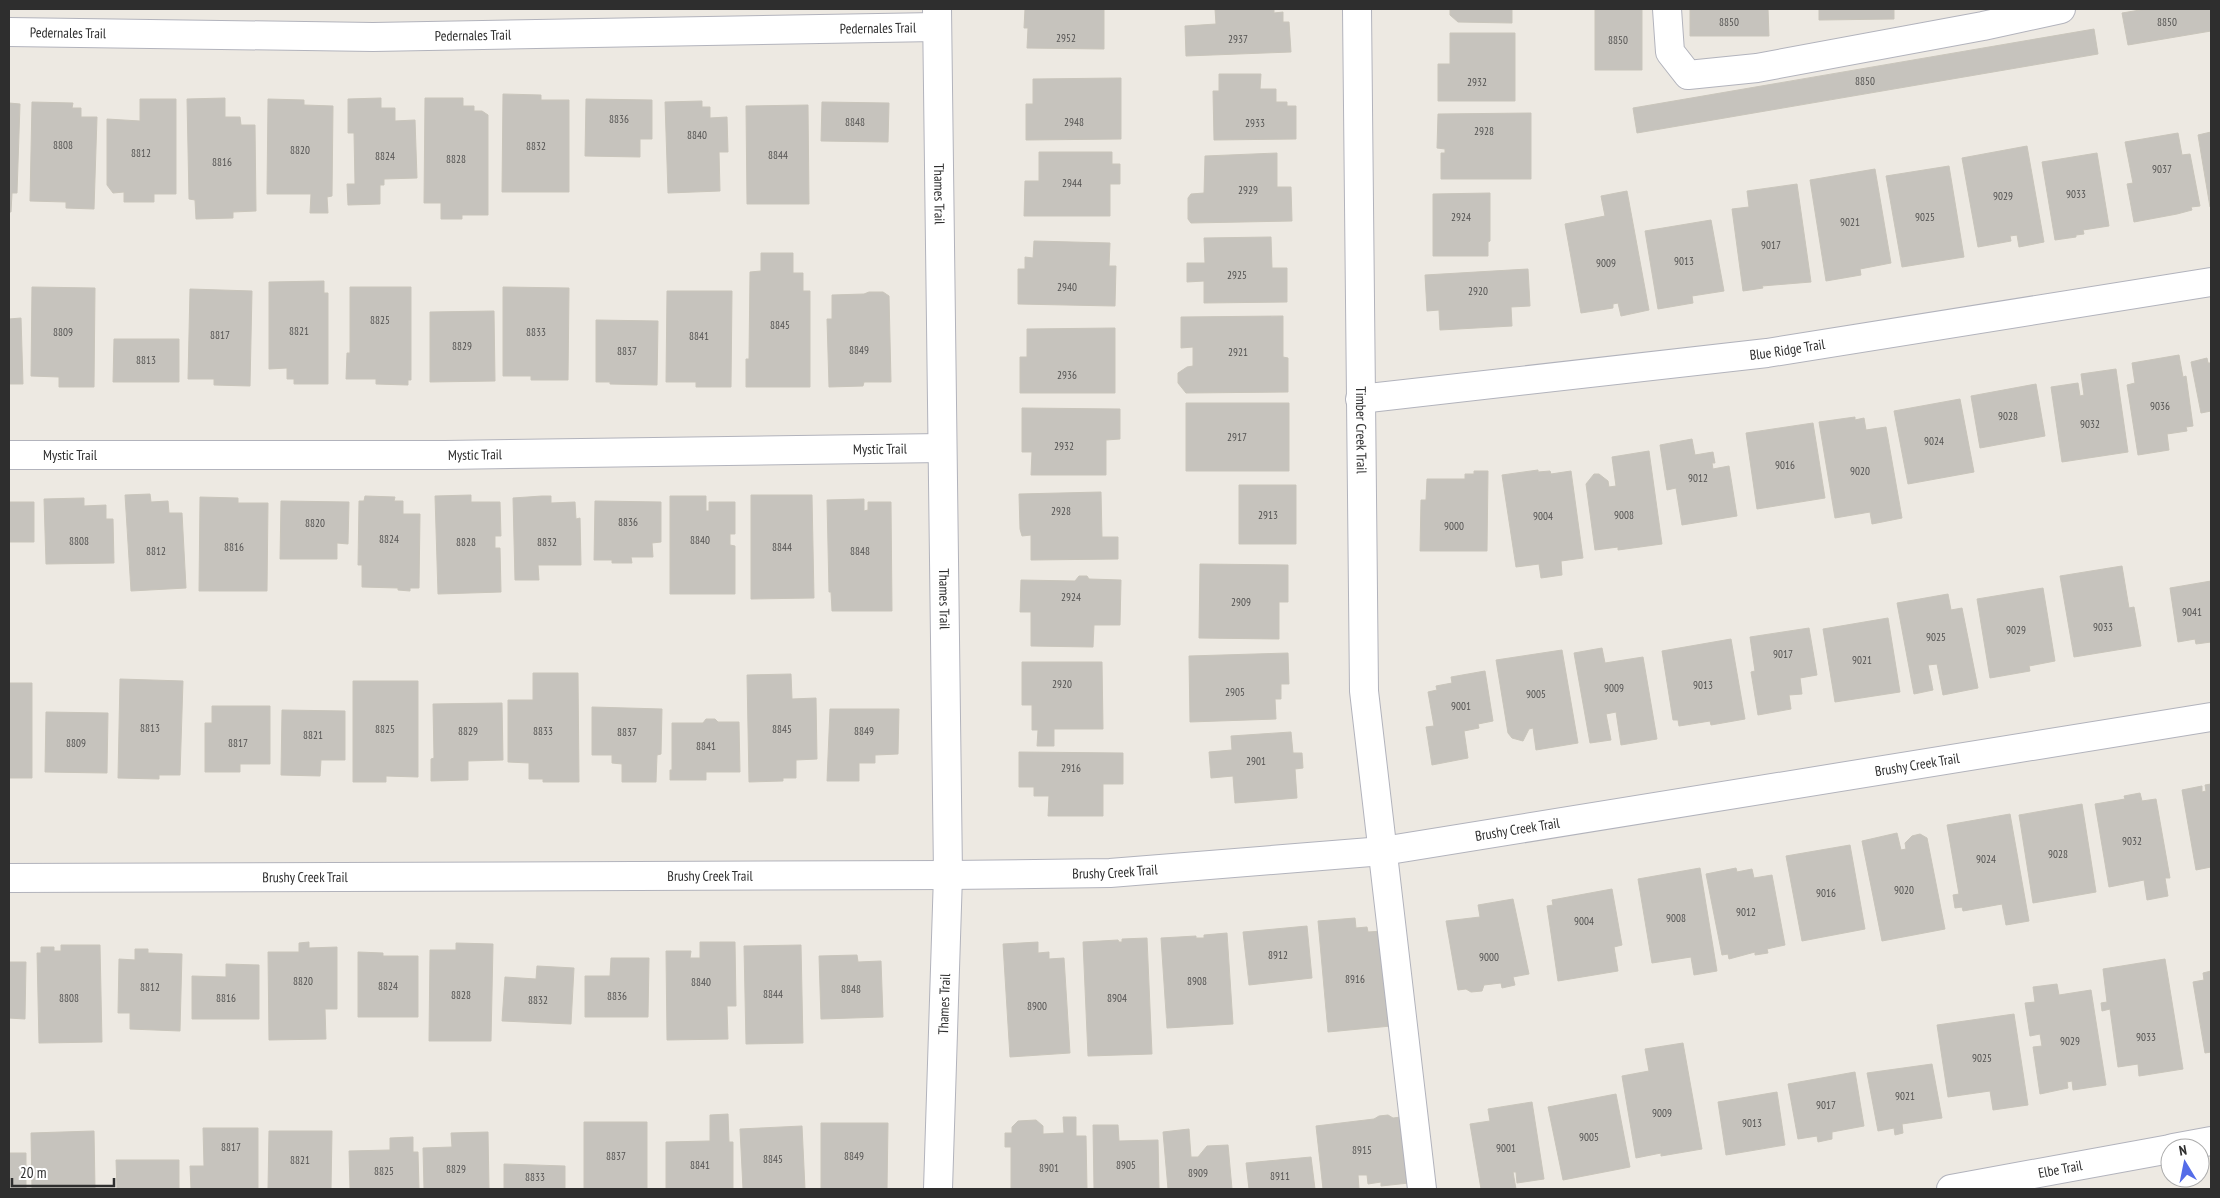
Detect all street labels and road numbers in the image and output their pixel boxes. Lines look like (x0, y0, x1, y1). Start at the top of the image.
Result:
street label: Pedernales Trail (840, 18, 917, 38)
street label: Pedernales Trail (30, 23, 107, 42)
street label: Pedernales Trail (435, 26, 512, 45)
street label: Thames Trail (930, 163, 949, 225)
street label: Blue Ridge Trail (1749, 335, 1827, 364)
street label: Timber Creek Trail (1352, 386, 1371, 474)
street label: Mystic Trail (853, 439, 908, 458)
street label: Mystic Trail (448, 445, 503, 464)
street label: Mystic Trail (43, 446, 98, 464)
street label: Thames Trail (935, 568, 954, 630)
street label: Brushy Creek Trail (1874, 749, 1961, 780)
street label: Brushy Creek Trail (1474, 813, 1562, 845)
street label: Brushy Creek Trail (1072, 860, 1159, 882)
street label: Brushy Creek Trail (667, 867, 753, 885)
street label: Brushy Creek Trail (262, 868, 348, 886)
street label: Thames Trail (934, 972, 954, 1035)
street label: Elbe Trail (2037, 1156, 2084, 1182)

